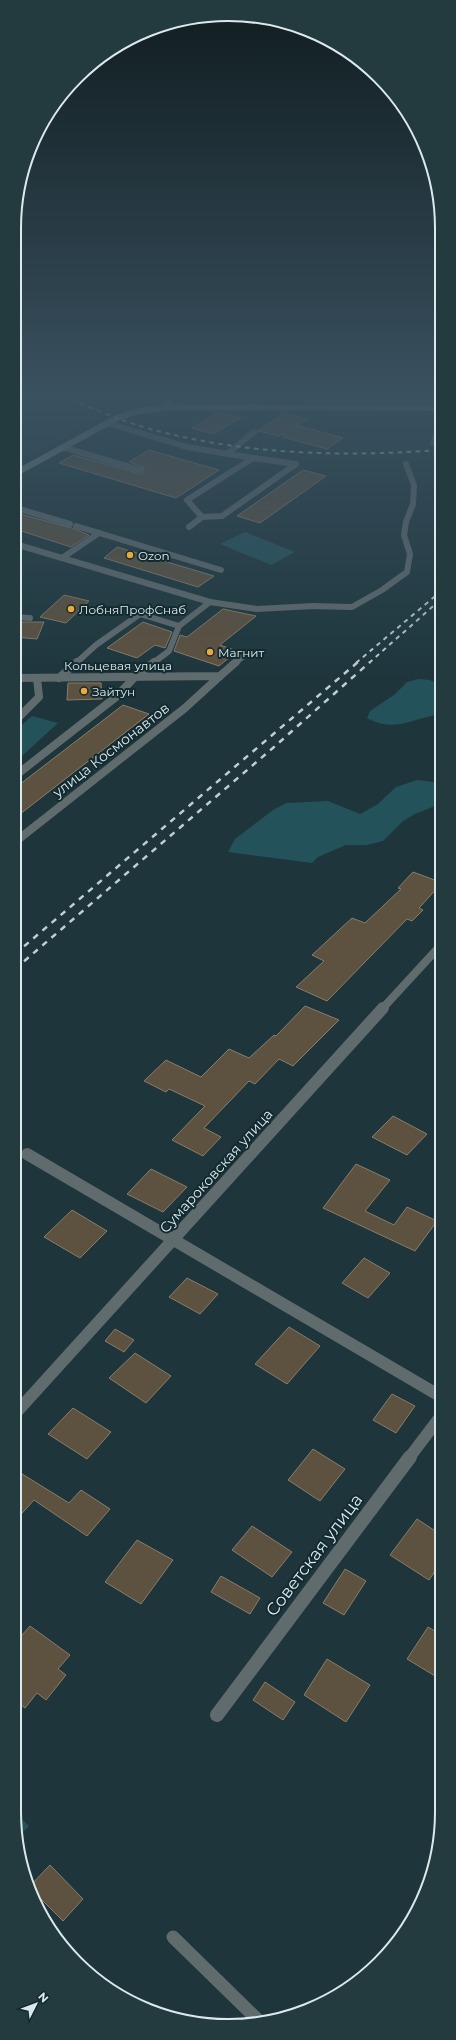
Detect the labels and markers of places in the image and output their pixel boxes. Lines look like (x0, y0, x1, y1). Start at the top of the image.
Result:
place label: Ozon (138, 548, 170, 563)
marker: Ozon (125, 550, 135, 560)
place label: ЛобняПрофСнаб (79, 602, 186, 617)
marker: ЛобняПрофСнаб (66, 604, 76, 614)
place label: Магнит (218, 645, 265, 660)
marker: Магнит (205, 647, 215, 657)
place label: Зайтун (92, 684, 135, 699)
marker: Зайтун (79, 686, 89, 696)

